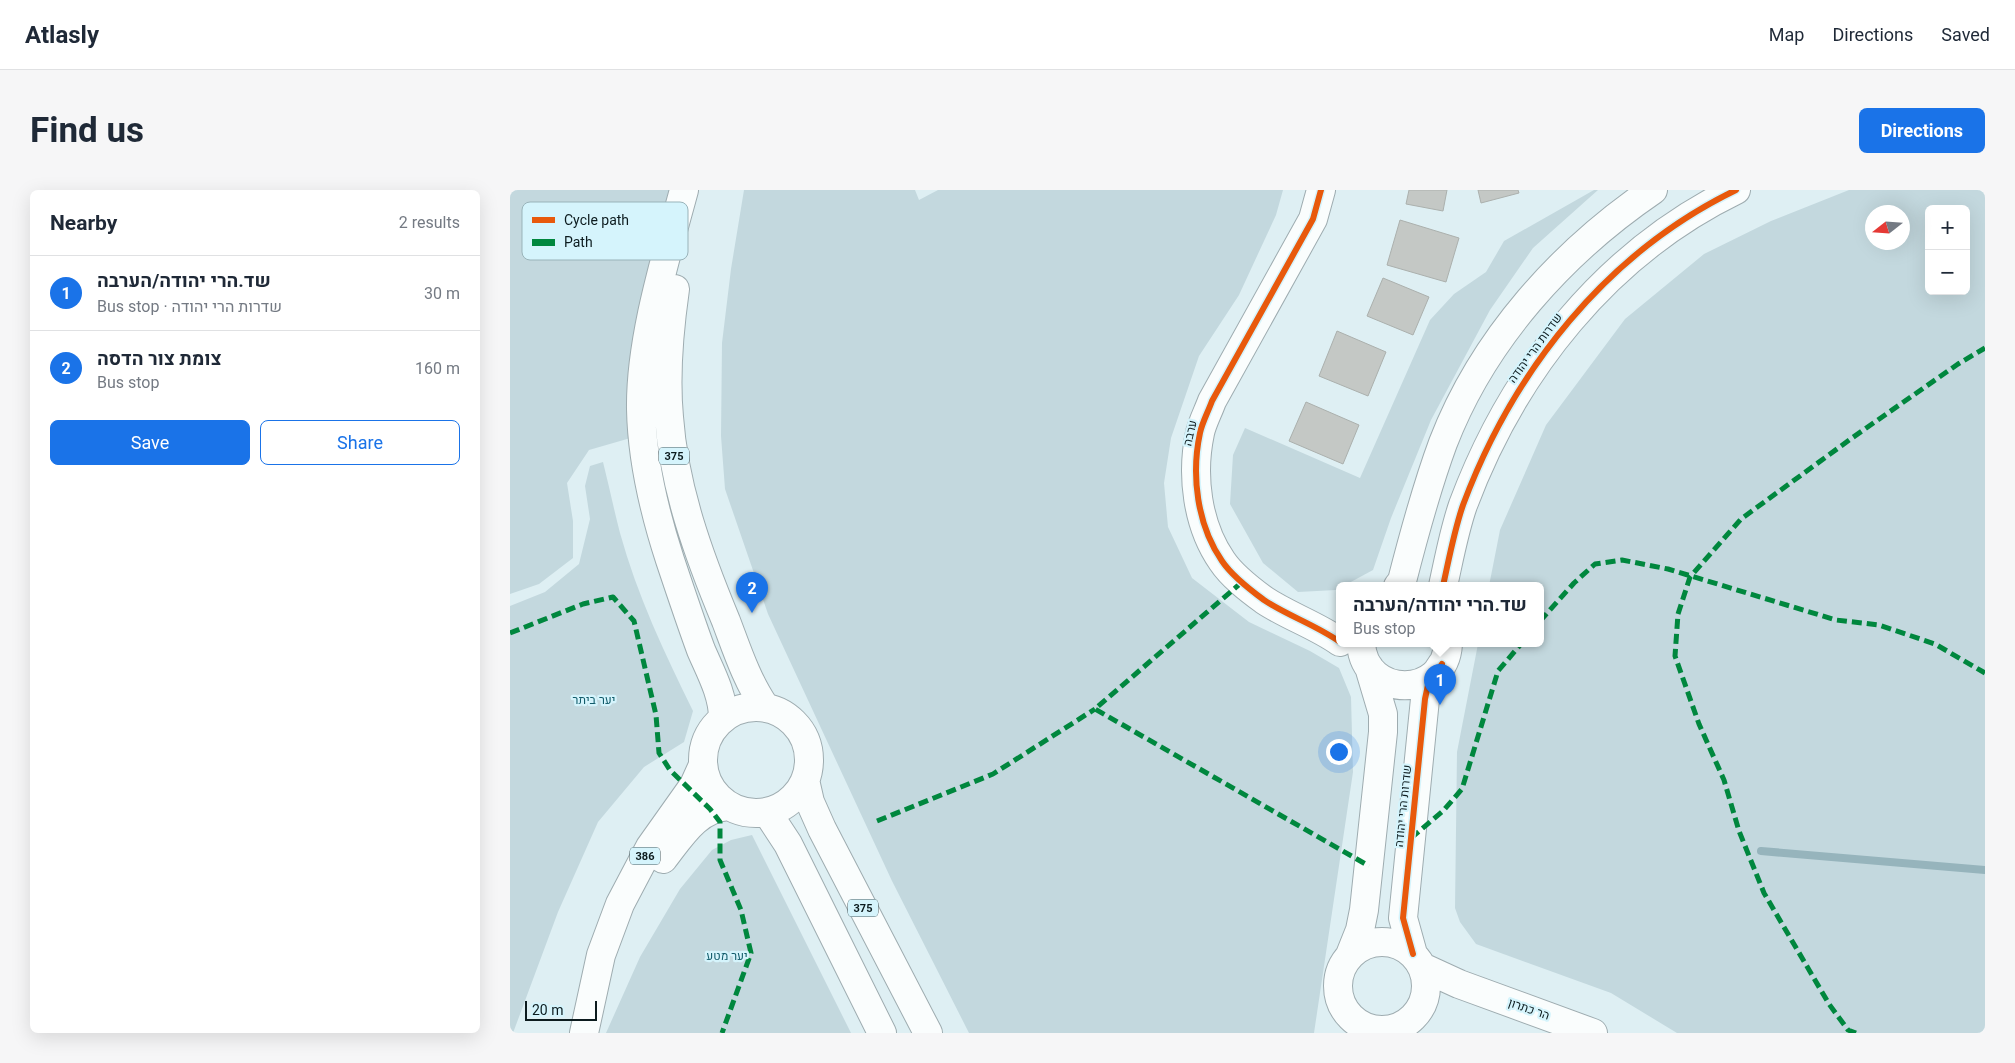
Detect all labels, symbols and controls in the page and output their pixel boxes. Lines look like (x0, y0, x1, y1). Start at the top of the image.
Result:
text: Atlasly (25, 21, 99, 49)
text: Map (1769, 24, 1804, 45)
text: Directions (1832, 24, 1913, 45)
text: Saved (1941, 24, 1990, 45)
button: Directions (1859, 108, 1985, 153)
text: Find us (30, 110, 144, 151)
legend (522, 202, 688, 260)
north arrow (1865, 205, 1910, 250)
map controls (1925, 205, 1970, 295)
button: + (1925, 205, 1970, 250)
text: Nearby (50, 211, 117, 235)
text: Cycle path (564, 212, 629, 228)
text: 2 results (399, 213, 460, 232)
text: Path (564, 234, 593, 250)
button: − (1925, 250, 1970, 295)
text: שד.הרי יהודה/הערבה (97, 269, 271, 292)
text: 1 (61, 284, 71, 303)
text: 30 m (424, 284, 460, 303)
text: Bus stop · שדרות הרי יהודה (97, 297, 282, 316)
street label: שדרות הרי יהודה (1505, 310, 1565, 386)
text: צומת צור הדסה (97, 347, 222, 370)
text: 2 (61, 359, 71, 378)
text: 160 m (415, 359, 460, 378)
text: Bus stop (97, 373, 159, 392)
street label: ערבה (1180, 419, 1200, 447)
button: Save (50, 420, 250, 465)
button: Share (260, 420, 460, 465)
road number: 375 (659, 448, 689, 464)
pin: 2 (736, 572, 768, 613)
popup (1336, 582, 1544, 647)
text: שד.הרי יהודה/הערבה (1353, 593, 1527, 616)
text: Bus stop (1353, 619, 1416, 638)
pin: 1 (1424, 664, 1456, 705)
park label: יער ביתר (573, 693, 615, 707)
your location (1326, 739, 1352, 765)
street label: שדרות הרי יהודה (1392, 764, 1414, 848)
road number: 386 (630, 848, 660, 864)
road number: 375 (848, 900, 878, 916)
park label: יער מטע (706, 949, 748, 963)
street label: הר כתרון (1507, 995, 1551, 1023)
scale bar (525, 998, 598, 1021)
text: 20 m (532, 1002, 564, 1018)

